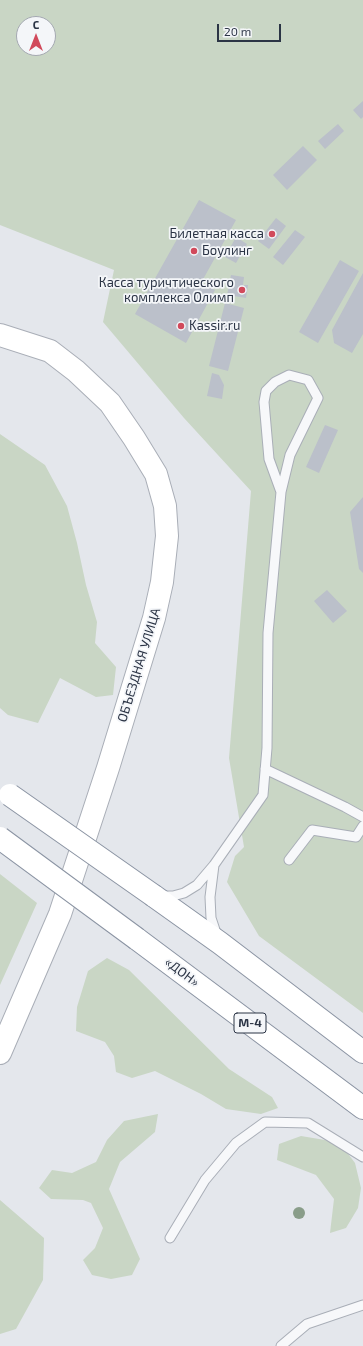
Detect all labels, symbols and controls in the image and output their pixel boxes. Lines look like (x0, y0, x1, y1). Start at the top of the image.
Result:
north arrow (16, 16, 56, 56)
scale bar (219, 16, 283, 42)
text: С (33, 18, 39, 31)
text: 20 m (224, 24, 251, 38)
place label: Билетная касса (169, 226, 264, 242)
marker: Билетная касса (267, 229, 277, 239)
place label: Боулинг (202, 243, 252, 259)
marker: Боулинг (189, 246, 199, 256)
place label: Касса туричтического комплекса Олимп (99, 275, 234, 306)
marker: Касса туричтического комплекса Олимп (237, 285, 247, 295)
place label: Kassir.ru (189, 318, 240, 334)
marker: Kassir.ru (176, 321, 186, 331)
street label: ОБЪЕЗДНАЯ УЛИЦА (114, 606, 164, 724)
street label: «ДОН» (162, 954, 202, 990)
road number: М-4 (234, 1013, 266, 1033)

